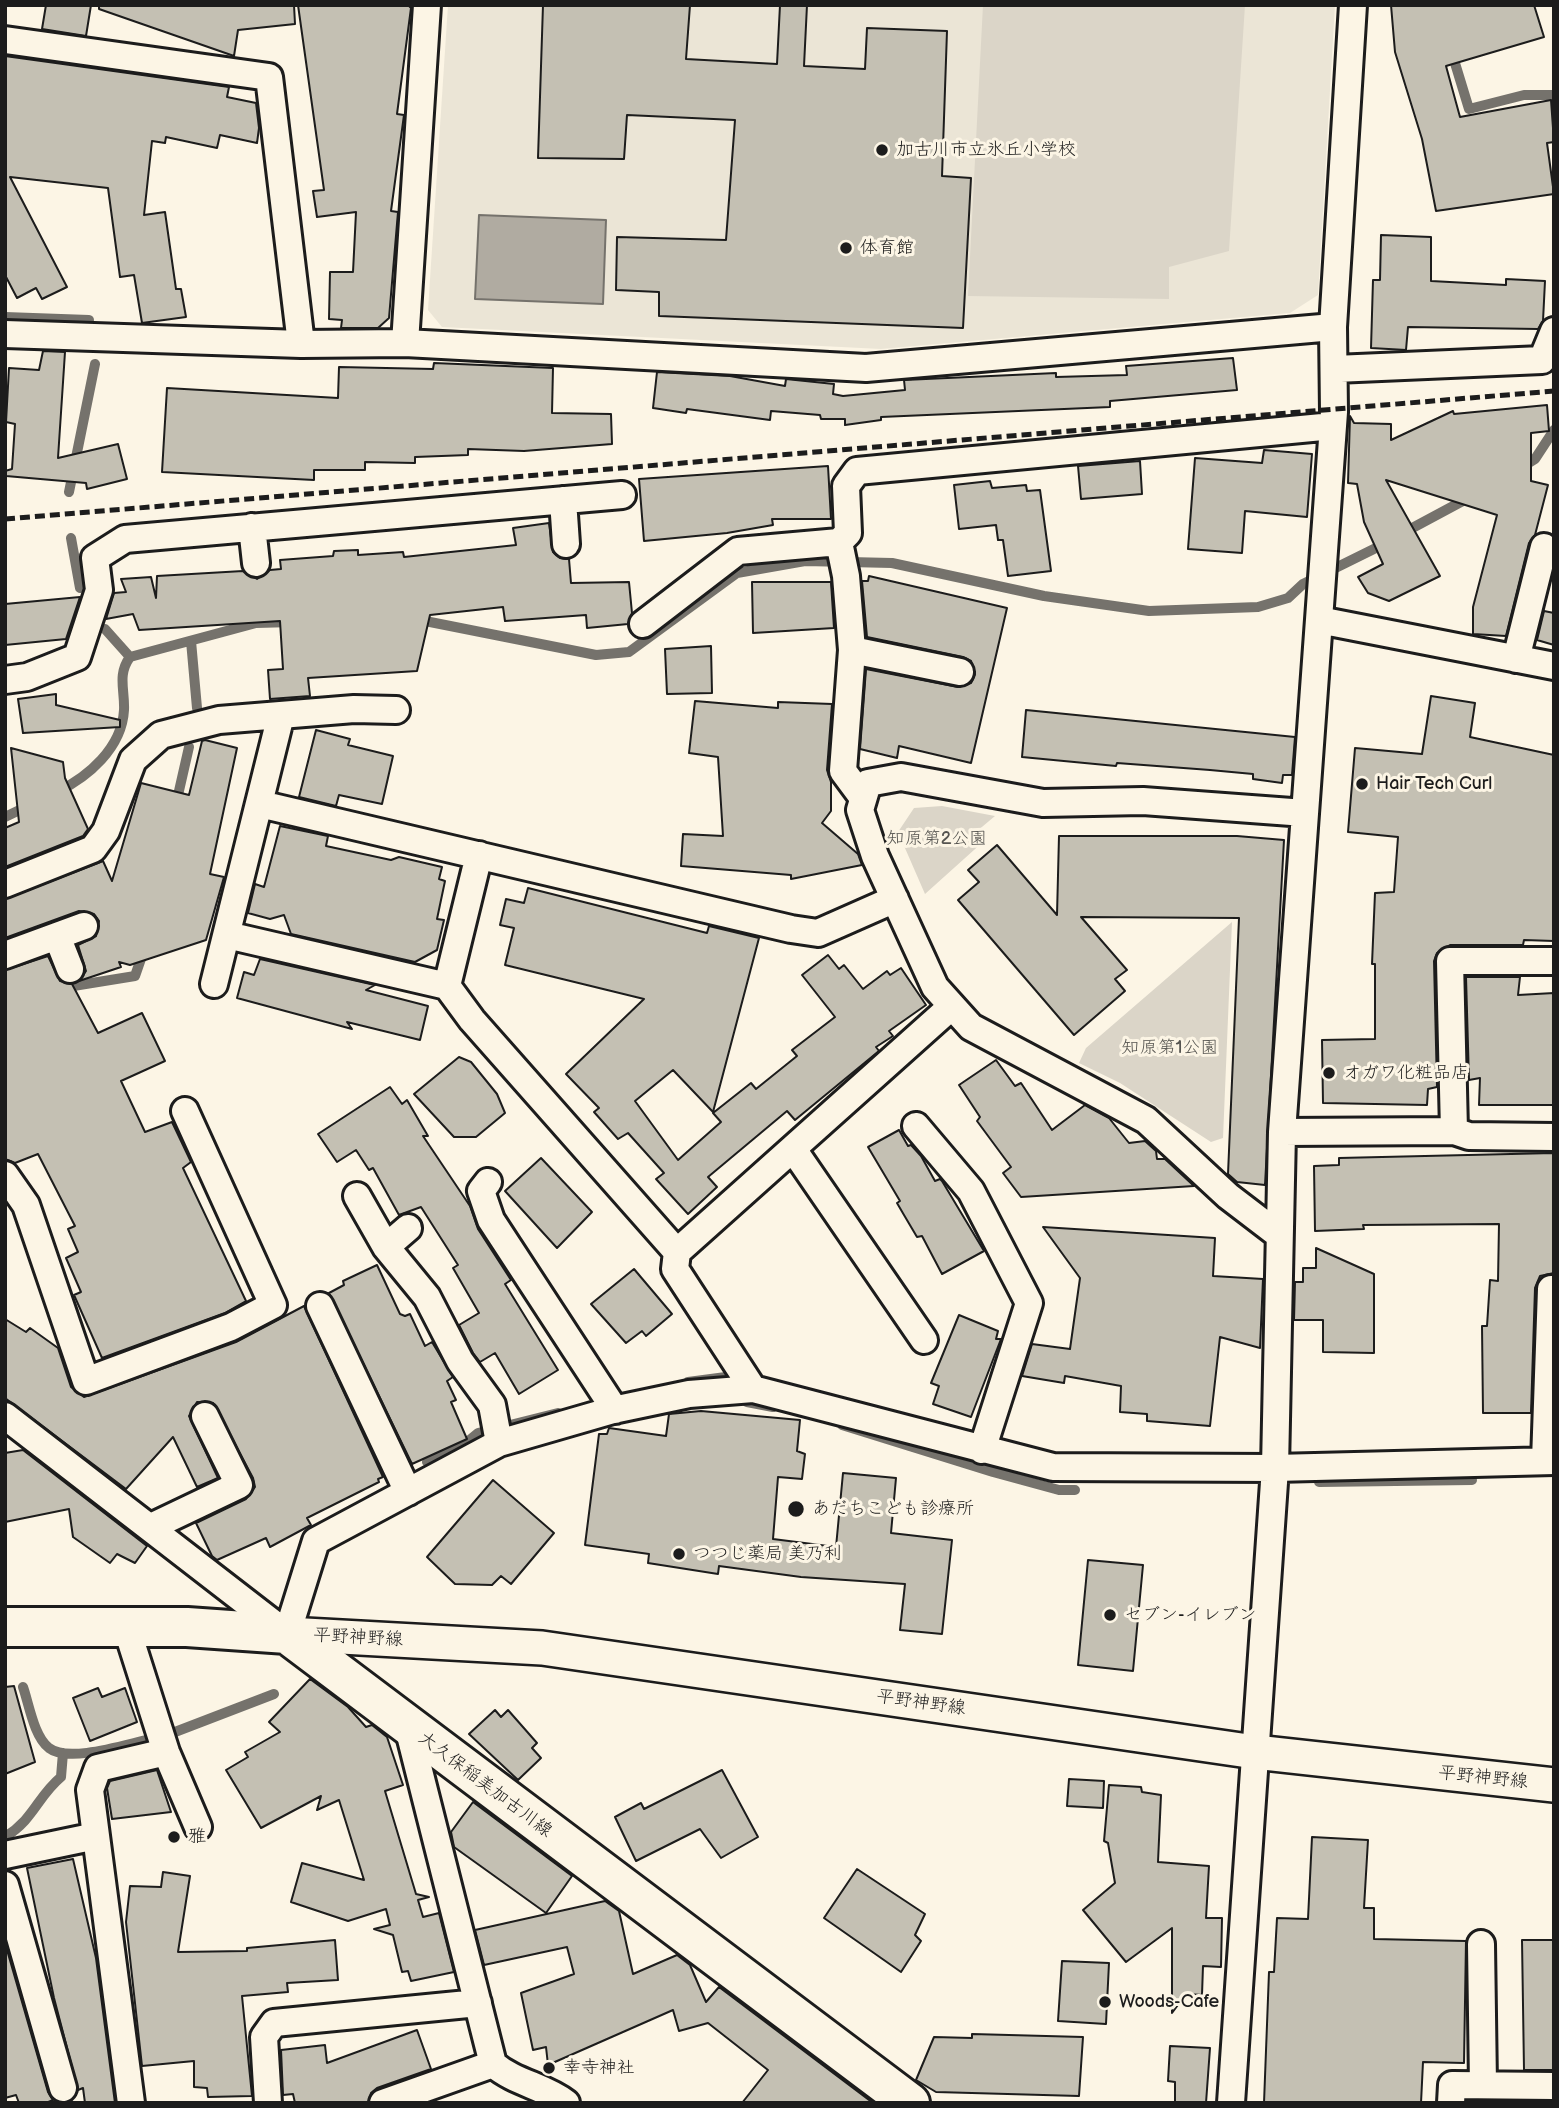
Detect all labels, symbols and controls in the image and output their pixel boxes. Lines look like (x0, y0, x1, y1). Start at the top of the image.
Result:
place label: 加古川市立氷丘小学校 (896, 139, 1076, 161)
marker: 加古川市立氷丘小学校 (874, 142, 890, 158)
place label: 体育館 (860, 237, 914, 259)
marker: 体育館 (838, 240, 854, 256)
place label: Hair Tech Curl (1376, 773, 1492, 795)
marker: Hair Tech Curl (1354, 776, 1370, 792)
park label: 知原第2公園 (887, 828, 987, 850)
park label: 知原第1公園 (1122, 1037, 1218, 1059)
place label: オガワ化粧品店 (1343, 1062, 1469, 1084)
marker: オガワ化粧品店 (1321, 1065, 1337, 1081)
place label: あだちこども診療所 (812, 1498, 974, 1520)
marker: あだちこども診療所 (786, 1499, 806, 1519)
place label: つつじ薬局 美乃利 (693, 1543, 842, 1565)
marker: つつじ薬局 美乃利 (671, 1546, 687, 1562)
place label: セブン-イレブン (1124, 1604, 1257, 1626)
marker: セブン-イレブン (1102, 1607, 1118, 1623)
street label: 平野神野線 (312, 1625, 404, 1651)
street label: 平野神野線 (875, 1686, 967, 1720)
street label: 大久保稲美加古川線 (414, 1728, 556, 1842)
street label: 平野神野線 (1437, 1763, 1529, 1793)
place label: 雅 (188, 1826, 206, 1848)
marker: 雅 (166, 1829, 182, 1845)
place label: Woods-Cafe (1119, 1991, 1219, 2013)
marker: Woods-Cafe (1097, 1994, 1113, 2010)
place label: 幸寺神社 (563, 2057, 635, 2079)
marker: 幸寺神社 (541, 2060, 557, 2076)

